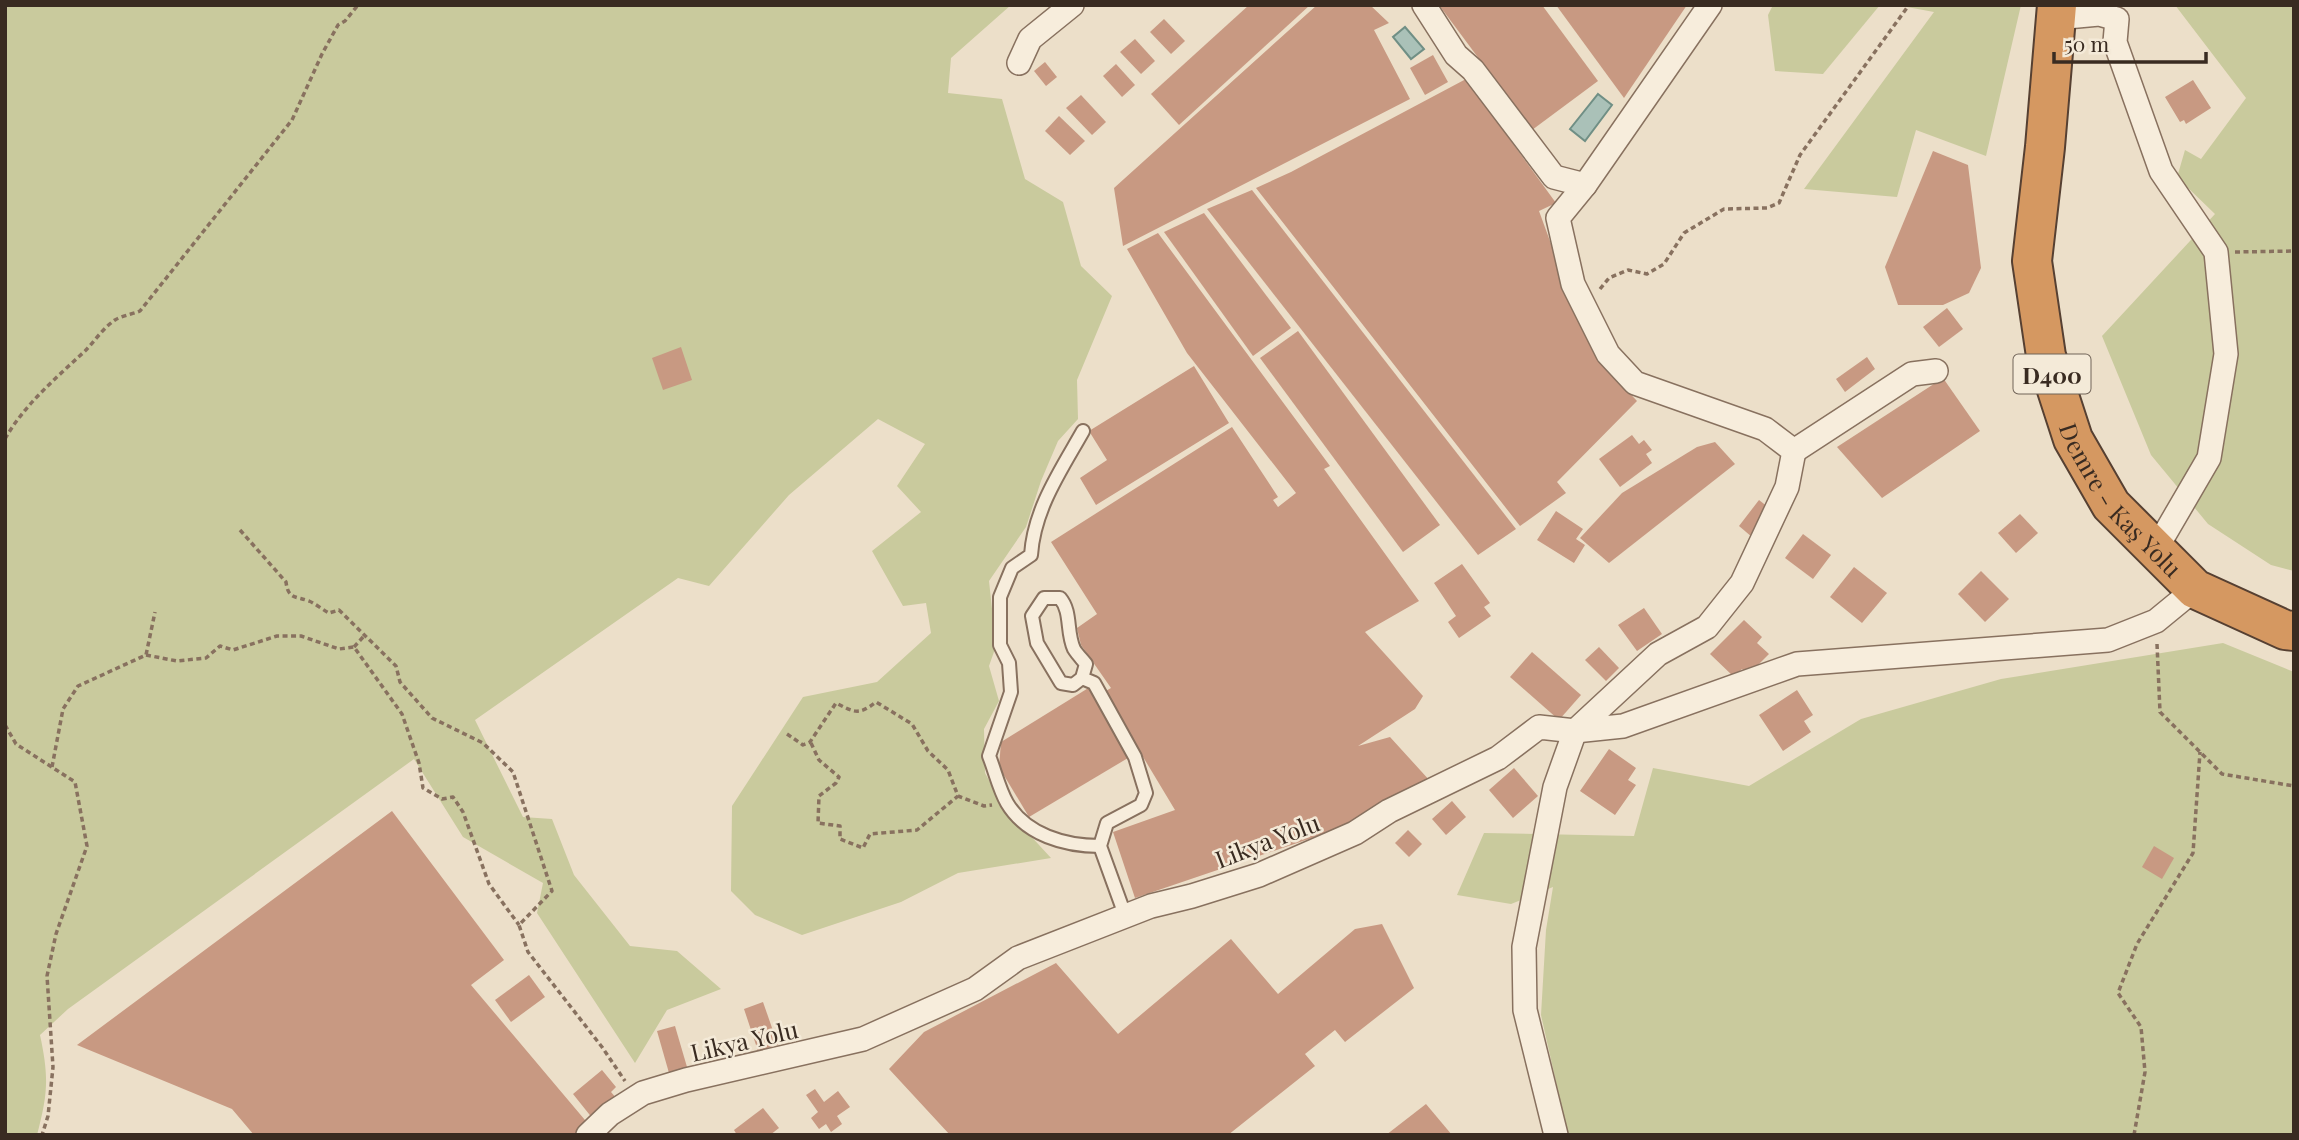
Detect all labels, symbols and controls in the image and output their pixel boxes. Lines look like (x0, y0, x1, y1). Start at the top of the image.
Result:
scale bar (2054, 21, 2206, 65)
text: 50 m (2064, 29, 2110, 57)
road number: D400 (2014, 354, 2090, 394)
street label: Demre - Kaş Yolu (2053, 419, 2189, 583)
street label: Likya Yolu (1210, 805, 1324, 875)
street label: Likya Yolu (687, 1012, 801, 1068)

